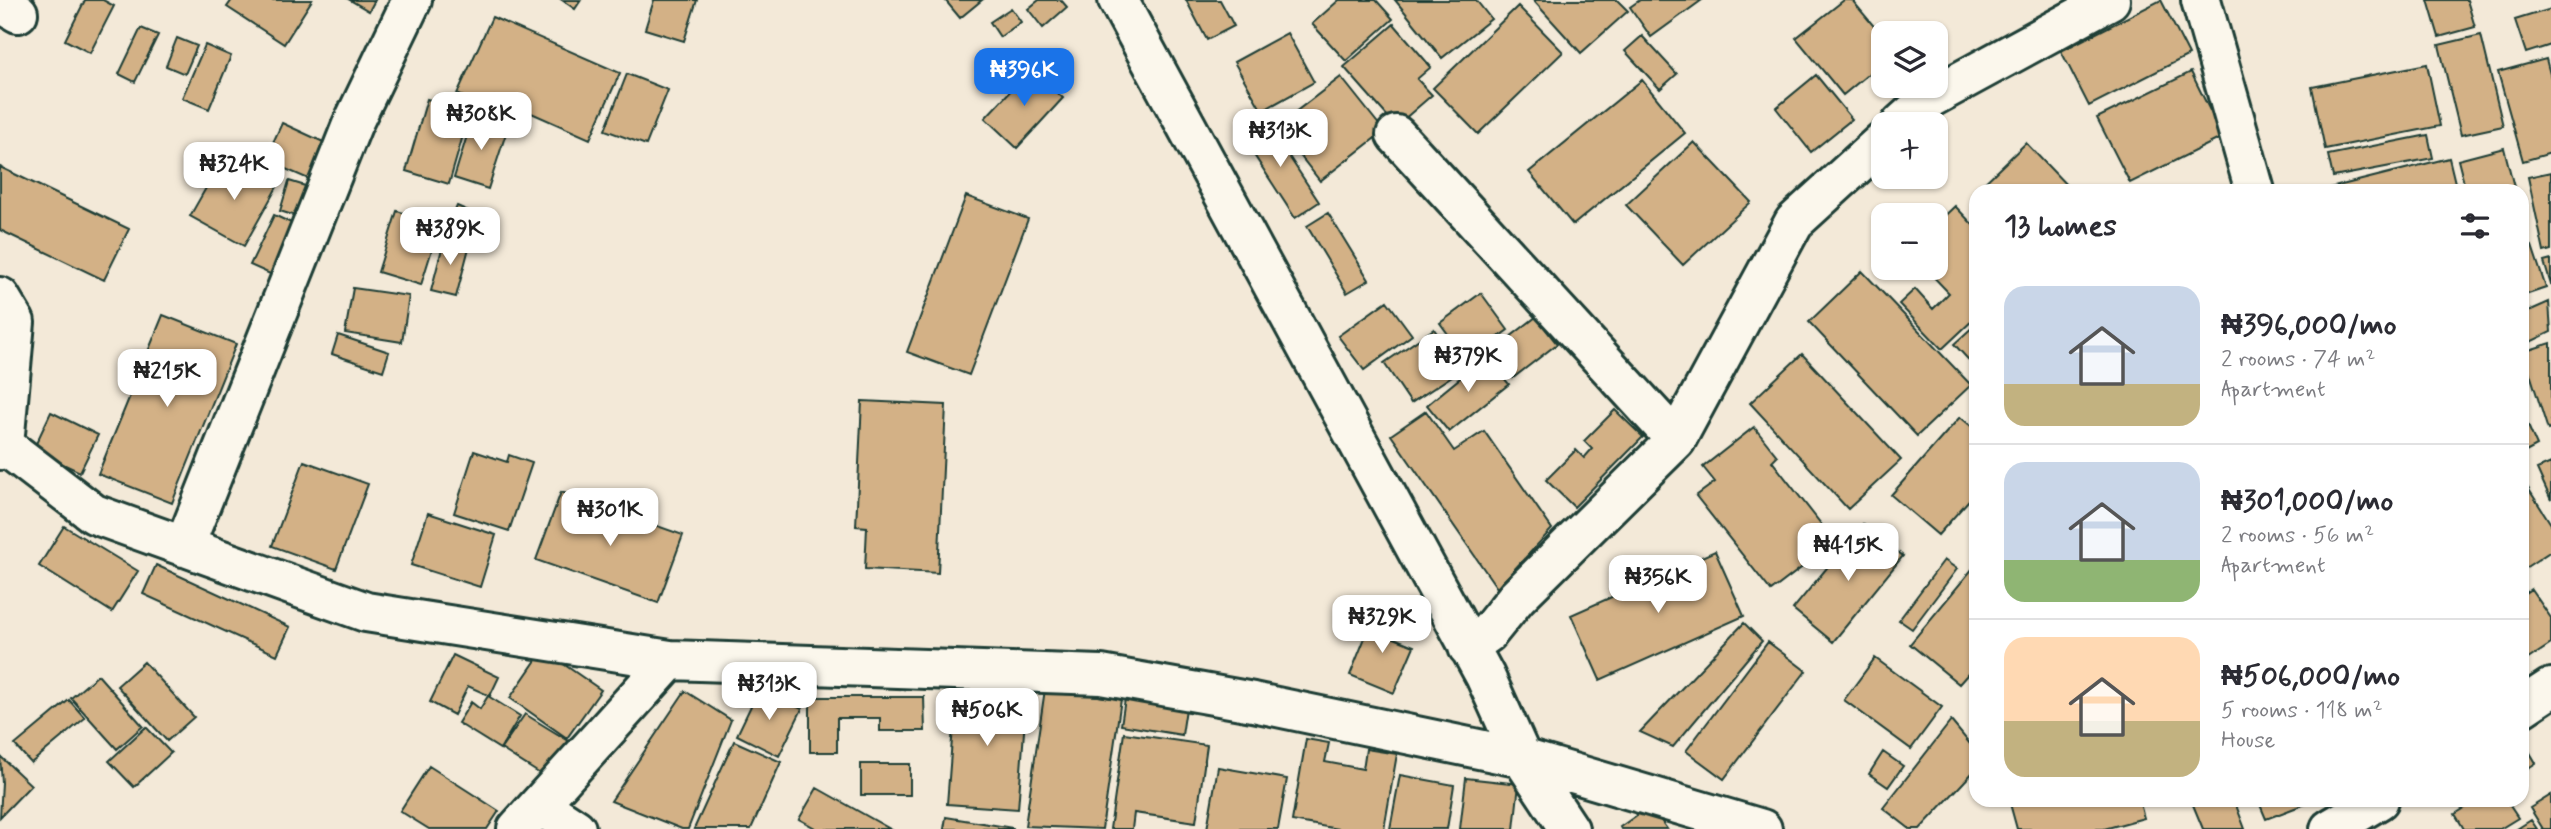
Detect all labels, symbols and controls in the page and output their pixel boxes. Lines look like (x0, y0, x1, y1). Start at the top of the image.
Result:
map controls (1871, 21, 1948, 280)
button: layers (1871, 21, 1948, 98)
pin: ₦396K (975, 48, 1073, 108)
text: ₦396K (990, 56, 1058, 86)
pin: ₦308K (432, 92, 530, 152)
text: ₦308K (447, 100, 515, 130)
pin: ₦313K (1231, 110, 1329, 169)
button: + (1871, 112, 1948, 189)
text: ₦313K (1249, 117, 1311, 147)
pin: ₦324K (185, 142, 283, 202)
text: ₦324K (200, 150, 268, 180)
button: − (1871, 203, 1948, 280)
text: 13 homes (2004, 207, 2117, 246)
icon: filters (2456, 207, 2494, 245)
pin: ₦389K (401, 208, 499, 267)
text: ₦389K (416, 215, 484, 245)
text: ₦396,000/mo (2221, 306, 2396, 345)
icon: home (2060, 314, 2144, 398)
pin: ₦379K (1419, 334, 1517, 394)
text: ₦379K (1435, 342, 1501, 372)
text: 2 rooms · 74 m² (2221, 345, 2376, 375)
pin: ₦215K (118, 350, 216, 409)
text: ₦215K (134, 357, 200, 387)
text: Apartment (2221, 375, 2326, 405)
text: ₦301,000/mo (2221, 482, 2393, 521)
pin: ₦301K (561, 489, 659, 548)
icon: home (2060, 490, 2144, 574)
text: ₦301K (577, 496, 643, 526)
text: 2 rooms · 56 m² (2221, 521, 2374, 551)
pin: ₦415K (1799, 524, 1897, 583)
text: ₦415K (1814, 531, 1882, 561)
text: Apartment (2221, 551, 2326, 581)
pin: ₦356K (1609, 556, 1707, 615)
text: ₦356K (1625, 563, 1691, 593)
pin: ₦329K (1333, 596, 1431, 655)
text: ₦329K (1348, 603, 1416, 633)
text: ₦506,000/mo (2221, 657, 2400, 696)
pin: ₦313K (720, 662, 818, 722)
icon: home (2060, 665, 2144, 749)
text: ₦313K (738, 670, 800, 700)
pin: ₦506K (938, 688, 1036, 748)
text: ₦506K (952, 696, 1022, 726)
text: 5 rooms · 118 m² (2221, 696, 2383, 726)
text: House (2221, 726, 2275, 756)

